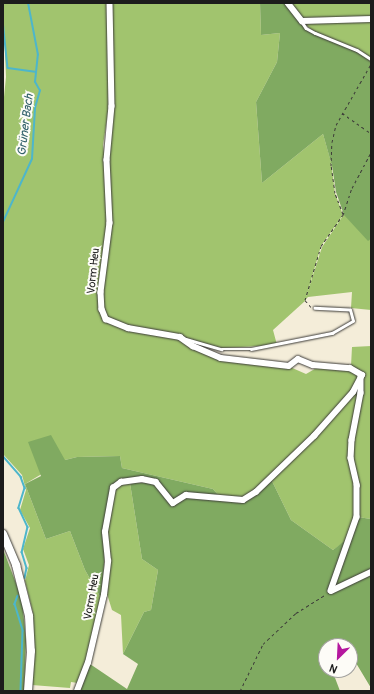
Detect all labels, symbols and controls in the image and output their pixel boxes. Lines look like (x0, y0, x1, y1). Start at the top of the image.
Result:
water label: Grüner Bach (15, 93, 37, 157)
street label: Vorm Heu (85, 247, 103, 295)
street label: Vorm Heu (82, 573, 102, 621)
north arrow (318, 638, 358, 678)
text: N (327, 661, 339, 676)

